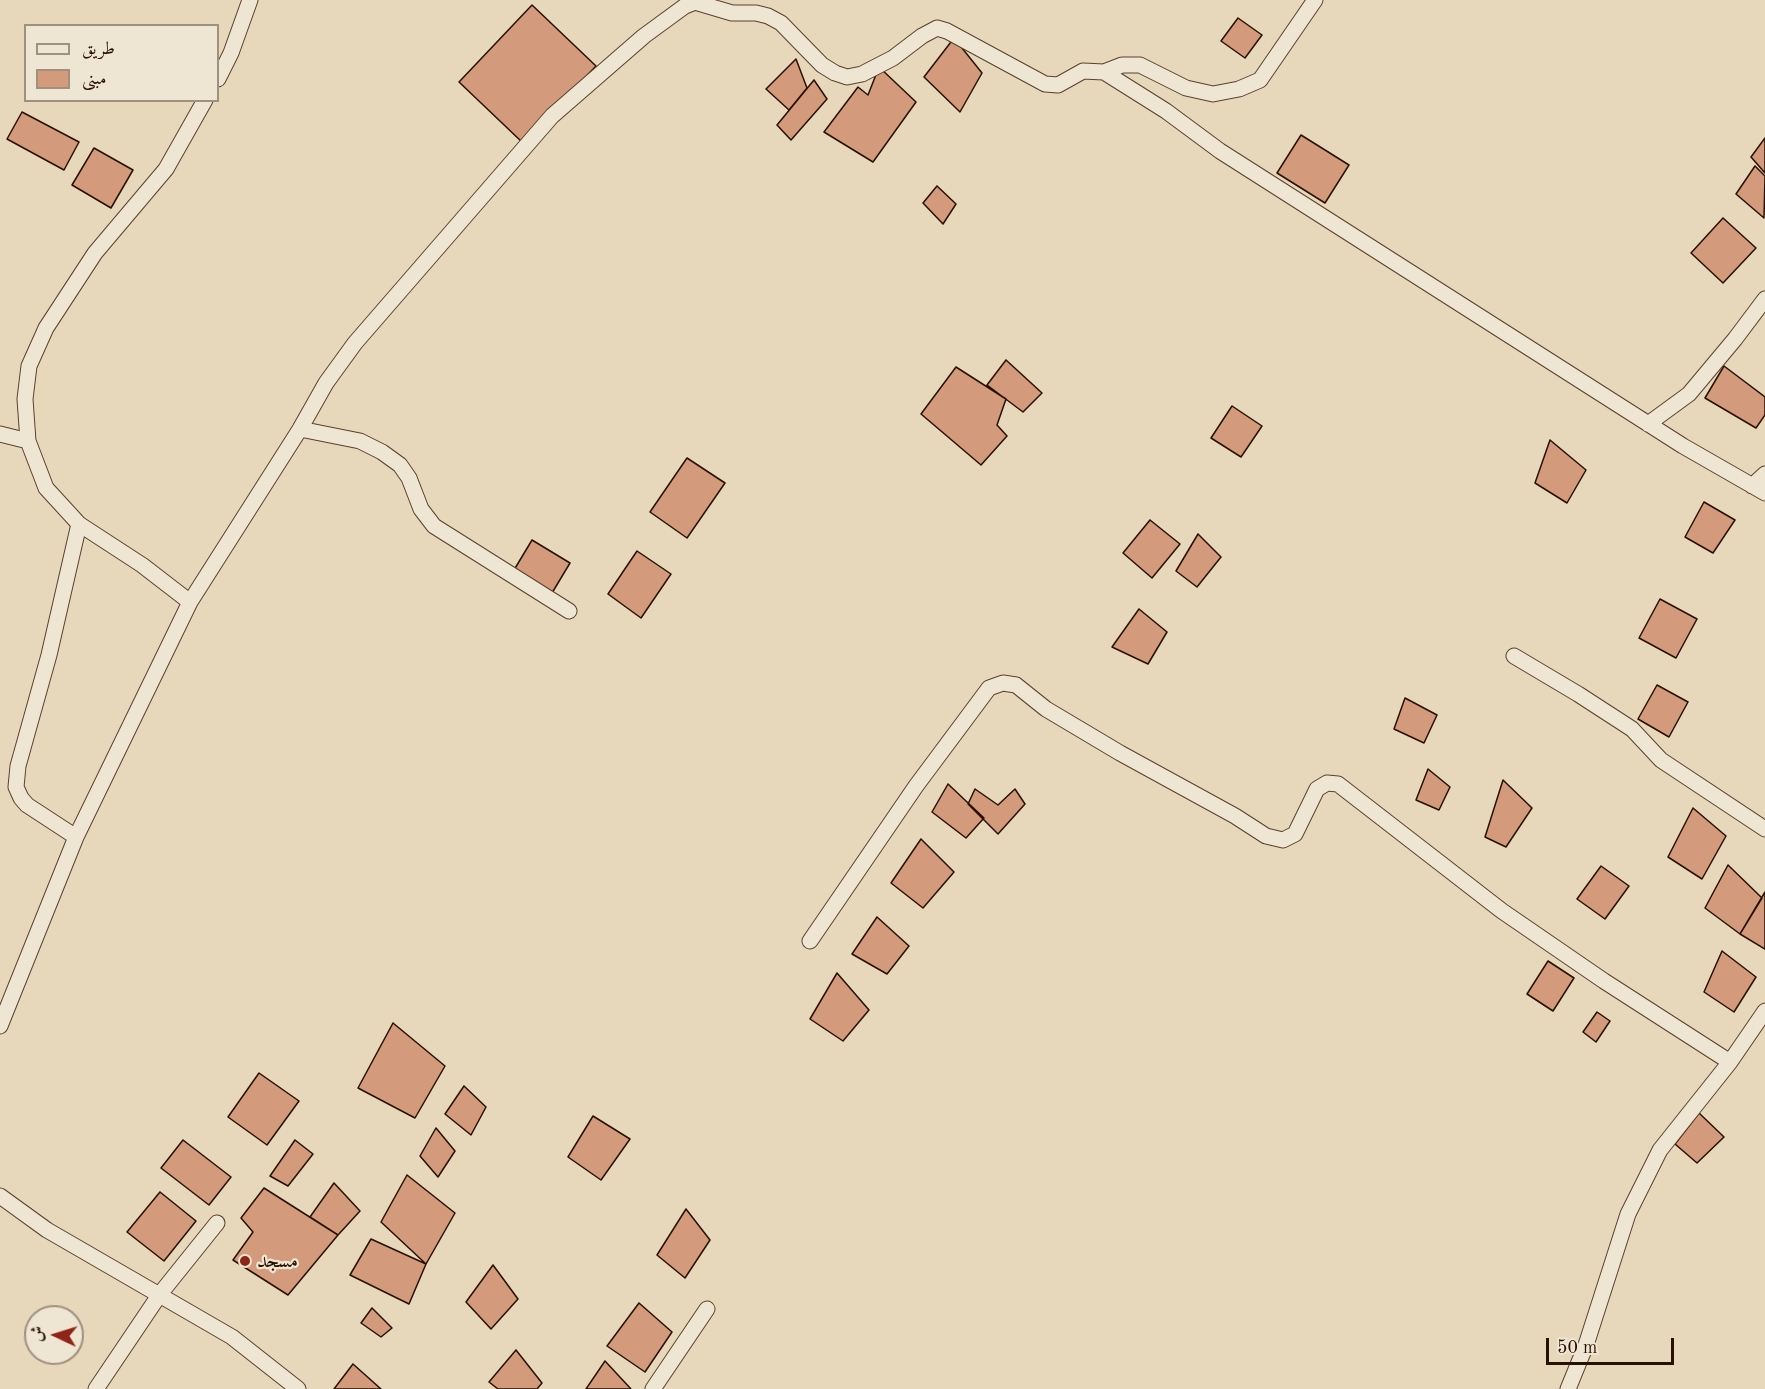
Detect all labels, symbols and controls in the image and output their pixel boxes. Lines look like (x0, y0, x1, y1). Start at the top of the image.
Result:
legend (24, 24, 219, 102)
text: طريق (82, 40, 115, 58)
text: مبنى (82, 70, 107, 88)
place label: مسجد (257, 1248, 298, 1274)
marker: مسجد (238, 1254, 252, 1268)
north arrow (24, 1305, 84, 1365)
text: ش (30, 1325, 47, 1342)
scale bar (1549, 1326, 1676, 1364)
text: 50 m (1557, 1339, 1597, 1357)

